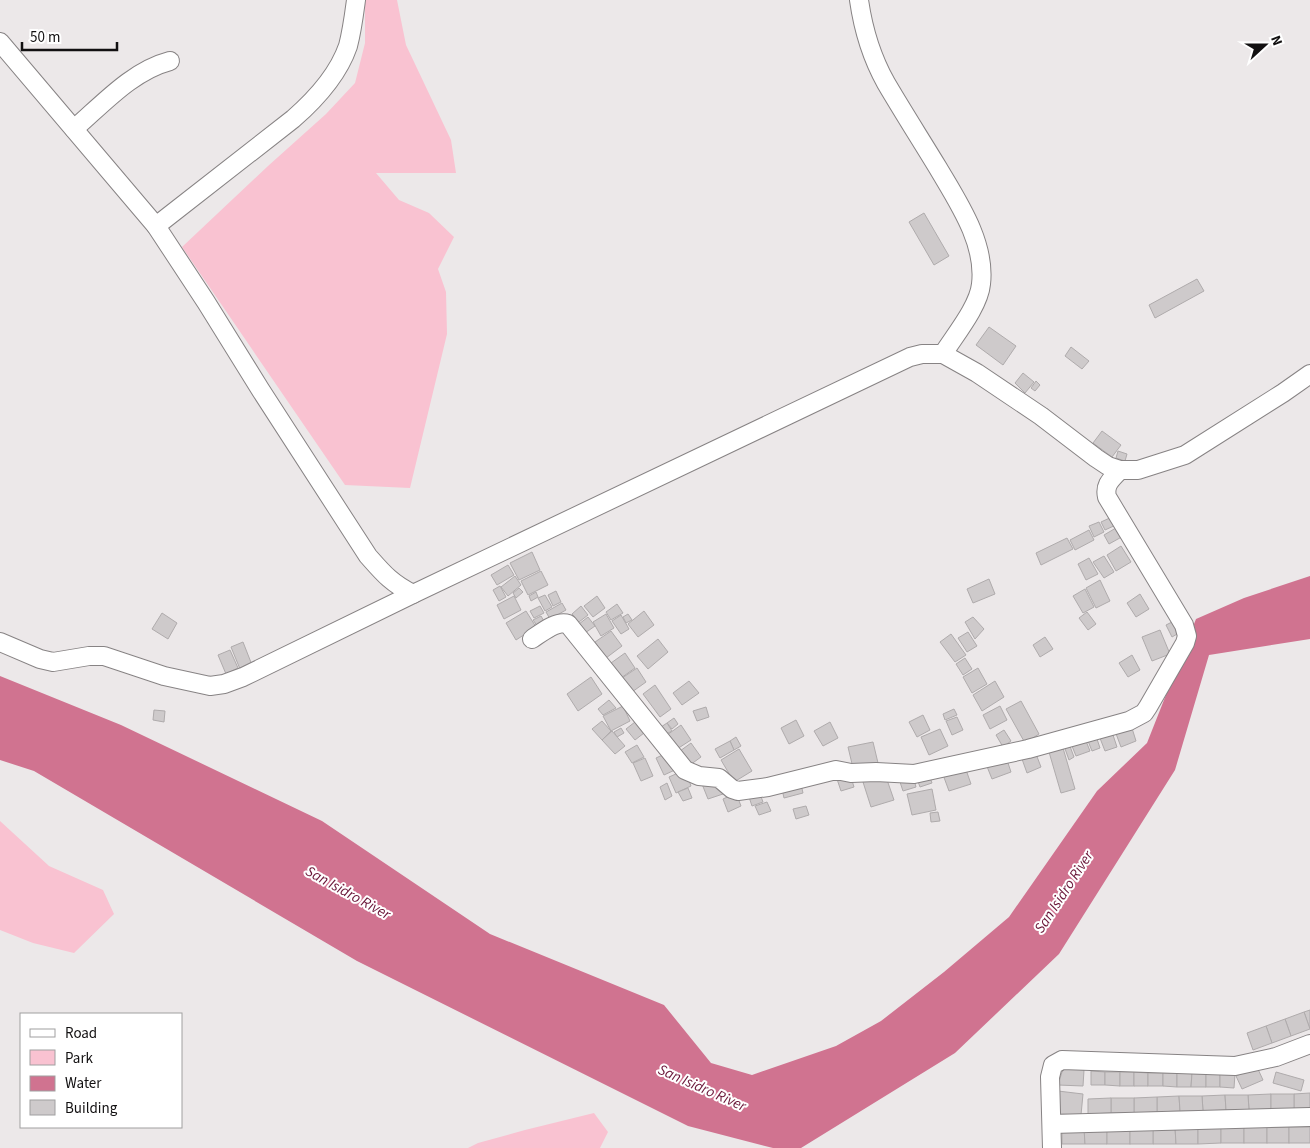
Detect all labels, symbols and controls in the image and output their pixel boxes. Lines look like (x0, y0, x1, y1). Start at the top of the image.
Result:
scale bar (22, 20, 118, 52)
north arrow (1240, 20, 1290, 70)
text: 50 m (30, 27, 60, 48)
text: N (1265, 33, 1287, 49)
water label: San Isidro River (1029, 846, 1099, 937)
water label: San Isidro River (302, 861, 395, 925)
legend (20, 1013, 182, 1128)
text: Road (65, 1023, 97, 1044)
text: Park (65, 1048, 94, 1069)
water label: San Isidro River (655, 1059, 750, 1117)
text: Water (65, 1073, 102, 1094)
text: Building (65, 1098, 118, 1119)

